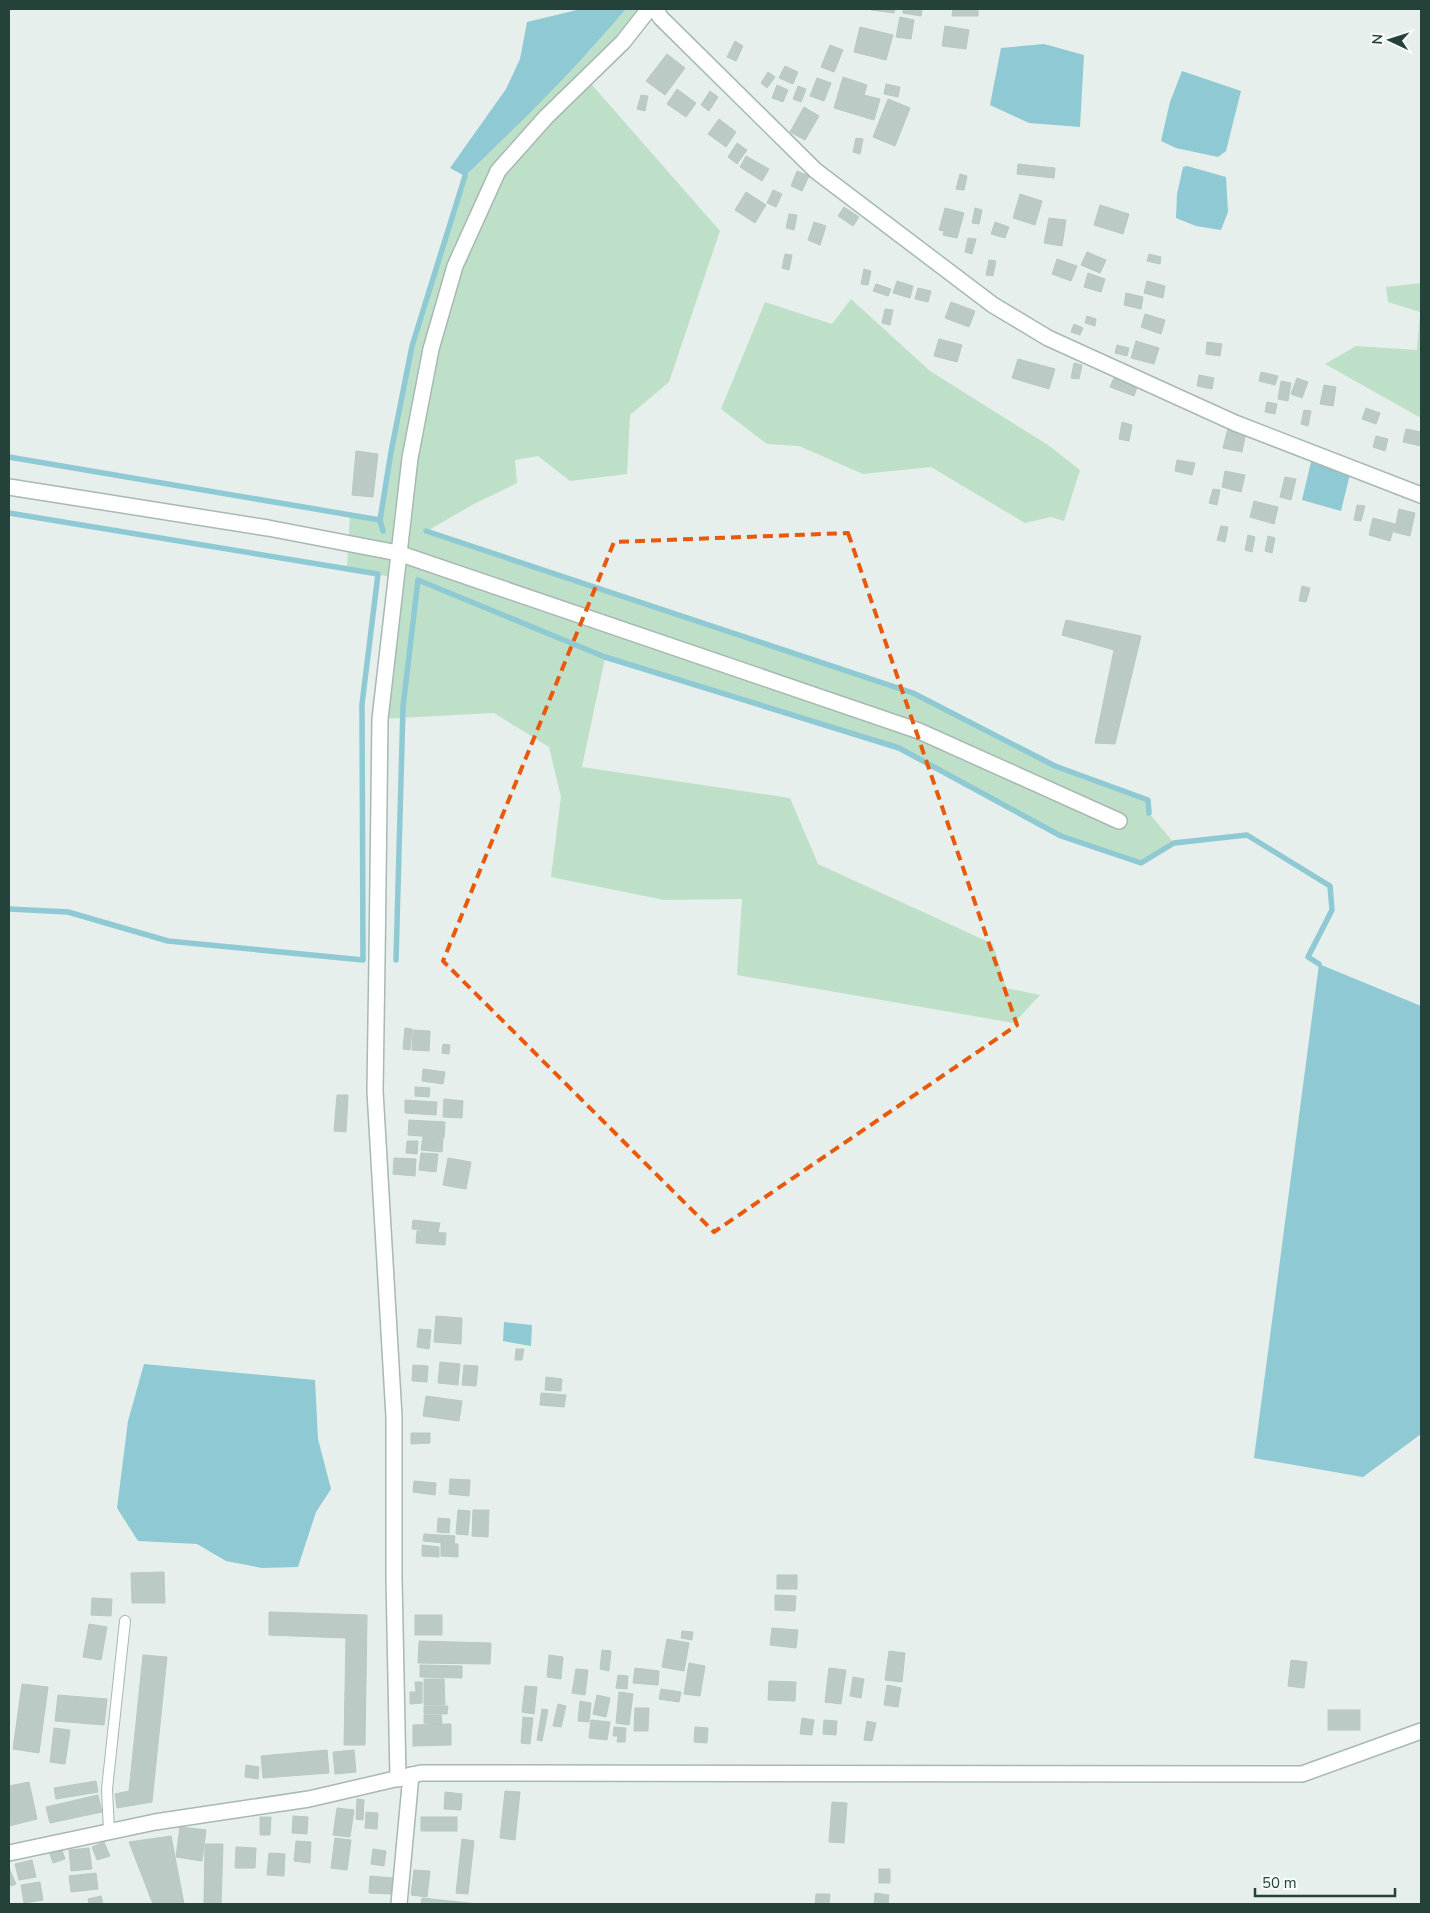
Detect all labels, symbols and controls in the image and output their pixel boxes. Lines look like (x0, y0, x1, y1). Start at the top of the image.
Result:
north arrow (1365, 15, 1415, 65)
text: N (1368, 33, 1387, 45)
scale bar (1255, 1866, 1395, 1898)
text: 50 m (1262, 1873, 1297, 1893)

